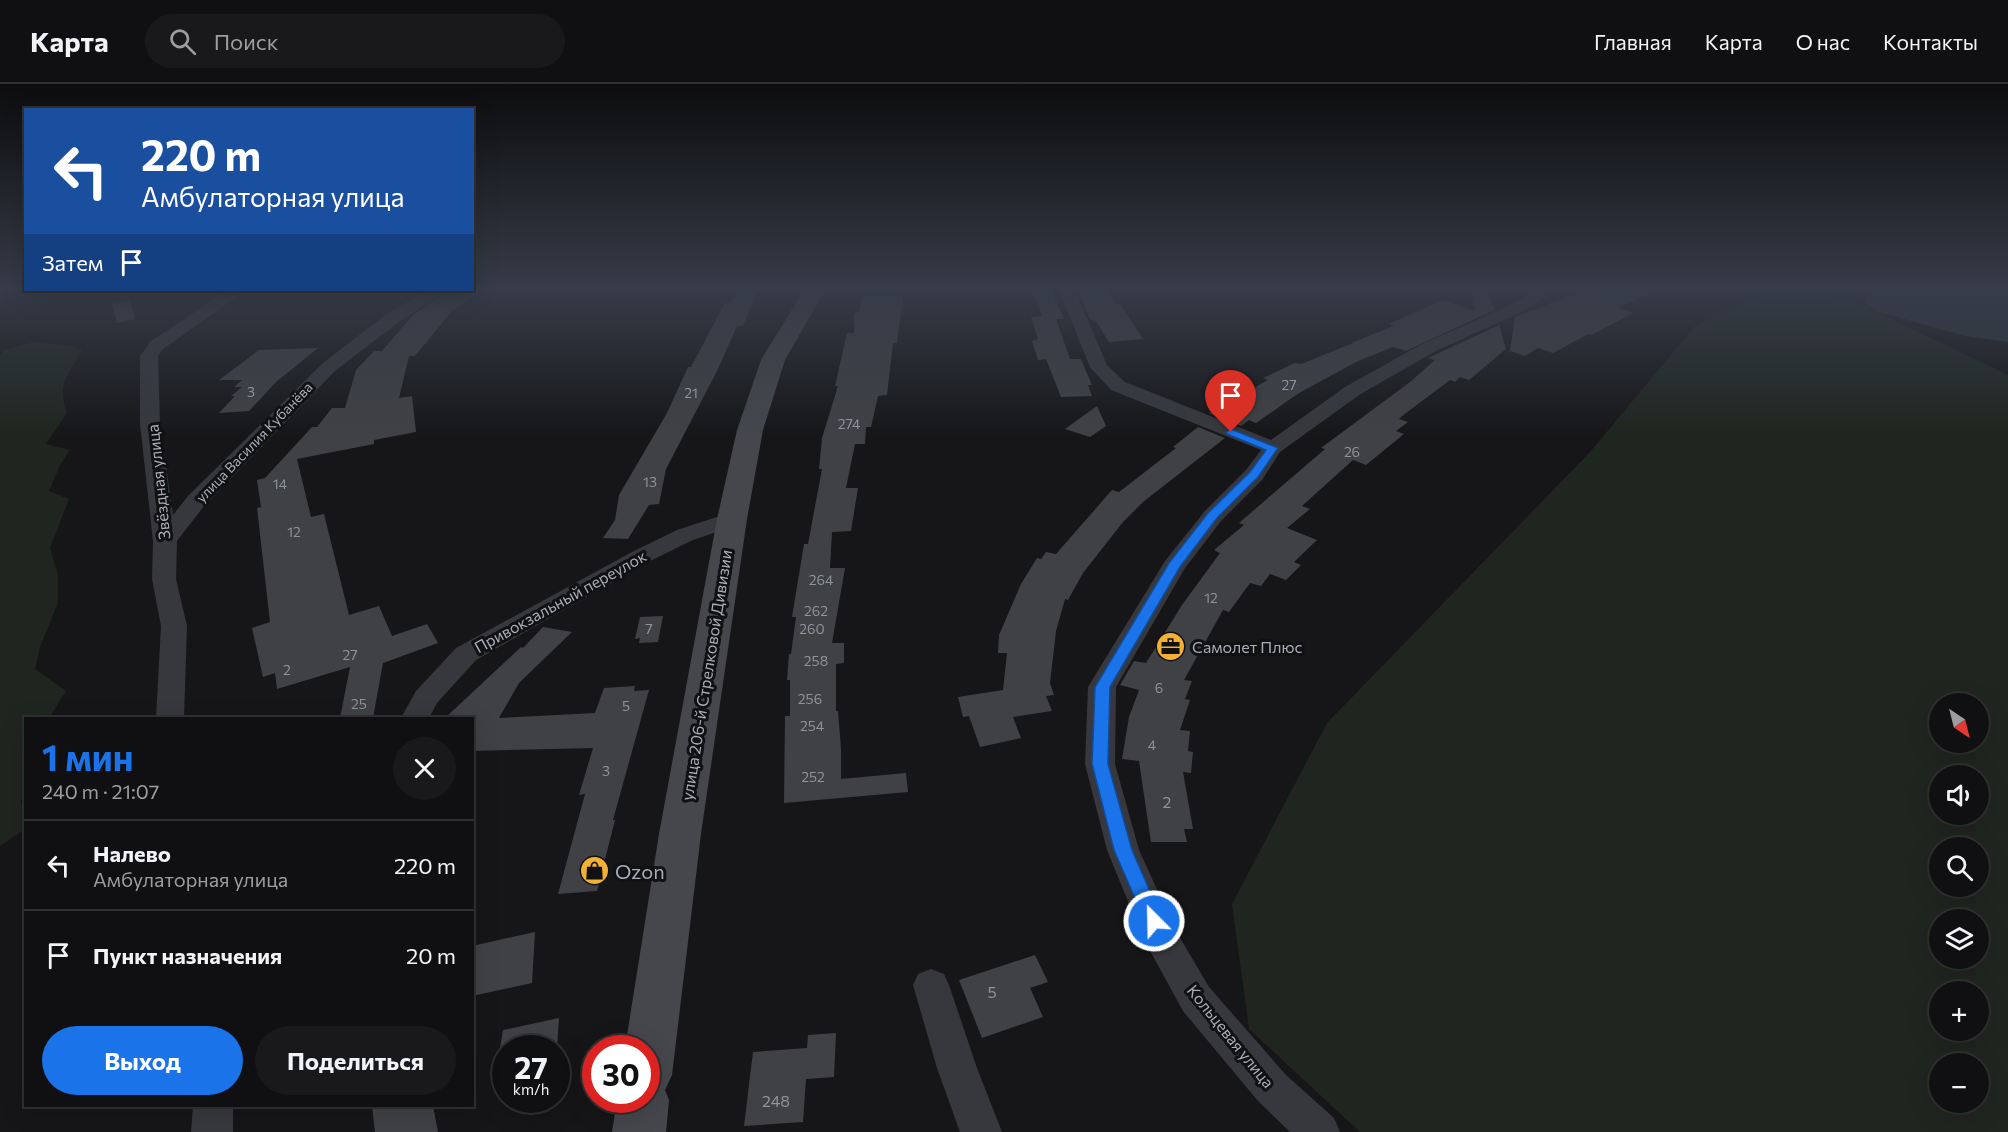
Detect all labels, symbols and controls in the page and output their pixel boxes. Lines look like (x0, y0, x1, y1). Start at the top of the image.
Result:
search box (145, 14, 565, 68)
text: Карта (30, 24, 109, 58)
icon: search (166, 25, 199, 58)
text: Поиск (214, 28, 278, 55)
text: Главная (1594, 29, 1672, 54)
text: Карта (1705, 29, 1763, 54)
text: О нас (1796, 29, 1850, 54)
text: Контакты (1883, 29, 1978, 54)
text: 220 m (141, 128, 261, 180)
icon: left (42, 132, 120, 210)
text: Амбулаторная улица (141, 180, 404, 213)
icon: arrive (115, 246, 148, 279)
text: Затем (42, 249, 103, 276)
pin (1205, 370, 1256, 432)
house number: 27 (1281, 376, 1297, 393)
street label: улица Василия Кубанёва (192, 378, 316, 506)
icon: arrive (1214, 379, 1247, 412)
house number: 3 (247, 383, 255, 400)
house number: 21 (684, 384, 698, 401)
house number: 274 (838, 415, 861, 432)
street label: Звёздная улица (142, 423, 174, 541)
house number: 26 (1344, 443, 1360, 460)
house number: 13 (643, 473, 657, 490)
house number: 14 (273, 475, 288, 492)
house number: 12 (287, 523, 301, 540)
street label: Привокзальный переулок (471, 546, 650, 656)
street label: улица 206-й Стрелковой Дивизии (677, 548, 735, 802)
house number: 264 (809, 571, 834, 588)
house number: 12 (1204, 589, 1218, 606)
house number: 262 (804, 602, 828, 619)
house number: 7 (645, 620, 653, 637)
house number: 260 (799, 620, 825, 637)
office icon: Самолет Плюс (1155, 630, 1187, 662)
place label: Самолет Плюс (1192, 637, 1303, 656)
house number: 27 (342, 646, 358, 663)
house number: 258 (804, 652, 828, 669)
house number: 2 (283, 661, 291, 678)
house number: 6 (1155, 679, 1163, 696)
house number: 256 (798, 690, 822, 707)
north arrow (1929, 693, 1989, 753)
map controls (1929, 693, 1989, 1113)
house number: 25 (351, 695, 367, 712)
house number: 5 (622, 697, 630, 714)
house number: 254 (800, 717, 825, 734)
text: 1 мин (42, 734, 134, 778)
house number: 4 (1148, 736, 1157, 753)
button: close (393, 737, 456, 800)
house number: 3 (602, 762, 610, 779)
button: sound (1929, 765, 1989, 825)
house number: 252 (801, 768, 825, 785)
text: 240 m · 21:07 (42, 779, 159, 803)
house number: 2 (1163, 792, 1172, 811)
button: search (1929, 837, 1989, 897)
text: Налево (93, 840, 171, 867)
icon: left (42, 849, 75, 882)
text: 220 m (394, 852, 456, 879)
shop icon: Ozon (578, 855, 610, 887)
place label: Ozon (615, 859, 665, 883)
text: Амбулаторная улица (93, 867, 288, 891)
position arrow (1122, 889, 1186, 953)
button: layers (1929, 909, 1989, 969)
icon: arrive (42, 939, 75, 972)
text: Пункт назначения (93, 942, 282, 969)
text: 20 m (406, 942, 456, 969)
street label: Кольцевая улица (1184, 981, 1278, 1091)
button: + (1929, 981, 1989, 1041)
house number: 5 (987, 982, 997, 1001)
button: Выход (42, 1026, 243, 1095)
button: Поделиться (255, 1026, 456, 1095)
speed limit sign: 30 (582, 1035, 660, 1113)
text: 27 (514, 1048, 548, 1085)
button: − (1929, 1053, 1989, 1113)
text: km/h (513, 1080, 549, 1098)
house number: 248 (762, 1091, 790, 1110)

